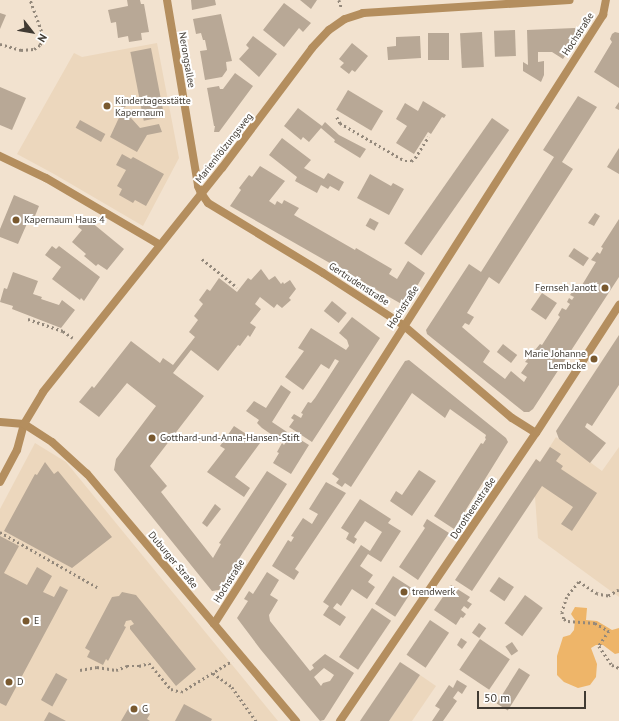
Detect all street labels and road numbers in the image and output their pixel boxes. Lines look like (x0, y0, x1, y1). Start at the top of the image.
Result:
street label: Hochstraße (560, 10, 596, 58)
street label: Nerongsallee (176, 31, 198, 89)
street label: Marienhölzungsweg (193, 111, 255, 185)
street label: Gertrudenstraße (326, 260, 392, 308)
street label: Hochstraße (385, 283, 421, 331)
street label: Dorotheenstraße (448, 475, 498, 541)
street label: Duburger Straße (146, 529, 200, 591)
street label: Hochstraße (211, 557, 247, 605)

